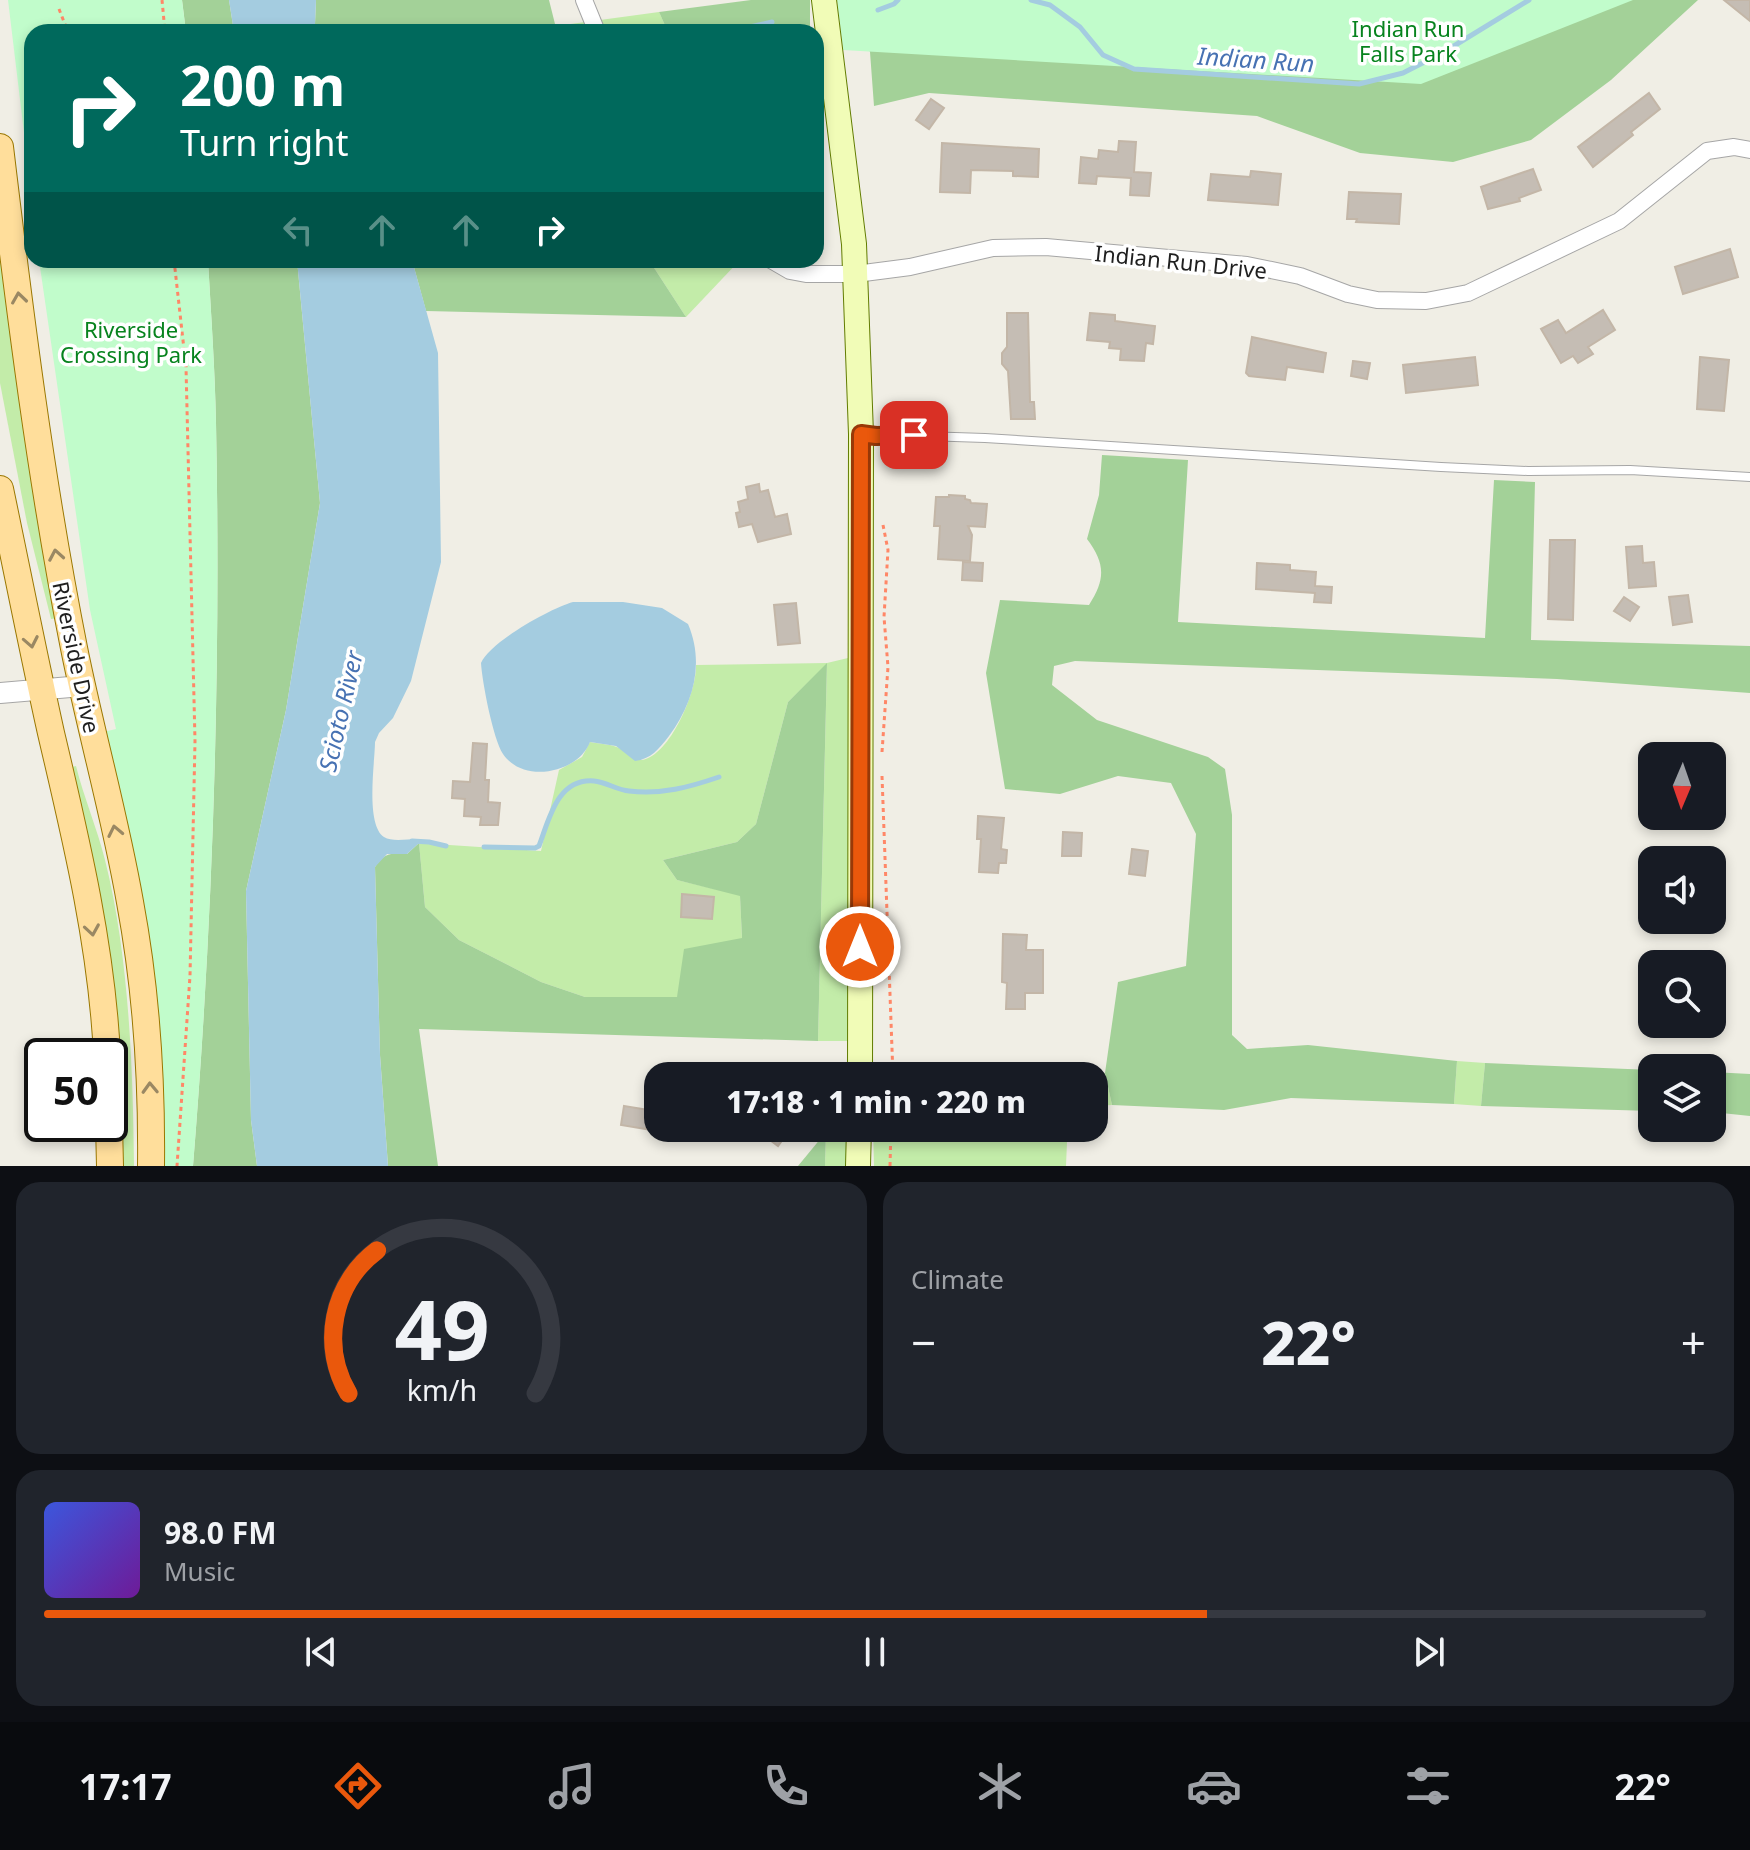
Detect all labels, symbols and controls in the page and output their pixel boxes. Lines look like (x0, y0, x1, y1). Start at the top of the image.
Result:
park label: Indian Run Falls Park (1352, 13, 1464, 68)
water label: Indian Run (1195, 38, 1316, 80)
text: 200 m (180, 46, 345, 122)
icon: right (48, 56, 152, 160)
text: Turn right (180, 118, 348, 167)
icon: left (276, 208, 320, 252)
icon: ahead (360, 208, 404, 252)
icon: ahead (444, 208, 488, 252)
icon: right (528, 208, 572, 252)
street label: Indian Run Drive (1093, 237, 1269, 285)
one-way arrow (10, 291, 27, 304)
park label: Riverside Crossing Park (60, 314, 202, 369)
pin (880, 401, 948, 469)
icon: arrive (892, 413, 936, 457)
one-way arrow (49, 548, 66, 562)
street label: Riverside Drive (46, 578, 108, 736)
one-way arrow (22, 635, 39, 649)
water label: Scioto River (310, 646, 370, 775)
north arrow (1638, 742, 1726, 830)
map controls (1638, 742, 1726, 1142)
one-way arrow (107, 824, 124, 838)
button: sound (1638, 846, 1726, 934)
position arrow (818, 905, 902, 989)
one-way arrow (83, 924, 100, 937)
button: search (1638, 950, 1726, 1038)
speed limit sign: 50 (24, 1038, 128, 1142)
button: layers (1638, 1054, 1726, 1142)
one-way arrow (141, 1081, 158, 1094)
text: 17:18 · 1 min · 220 m (726, 1081, 1026, 1122)
text: Climate (911, 1261, 1004, 1297)
text: 49 (394, 1271, 489, 1384)
text: 22° (1261, 1301, 1356, 1383)
text: − (911, 1312, 936, 1372)
text: + (1681, 1312, 1706, 1372)
text: km/h (406, 1370, 477, 1409)
text: 98.0 FM (164, 1512, 276, 1553)
text: Music (164, 1553, 235, 1589)
icon: previous (299, 1630, 343, 1674)
icon: pause (853, 1630, 897, 1674)
icon: next (1407, 1630, 1451, 1674)
icon: directions (330, 1758, 386, 1814)
icon: music (544, 1758, 600, 1814)
icon: phone (758, 1758, 814, 1814)
icon: climate (972, 1758, 1028, 1814)
icon: car (1186, 1758, 1242, 1814)
icon: filters (1400, 1758, 1456, 1814)
text: 17:17 (79, 1762, 172, 1811)
text: 22° (1614, 1762, 1671, 1811)

